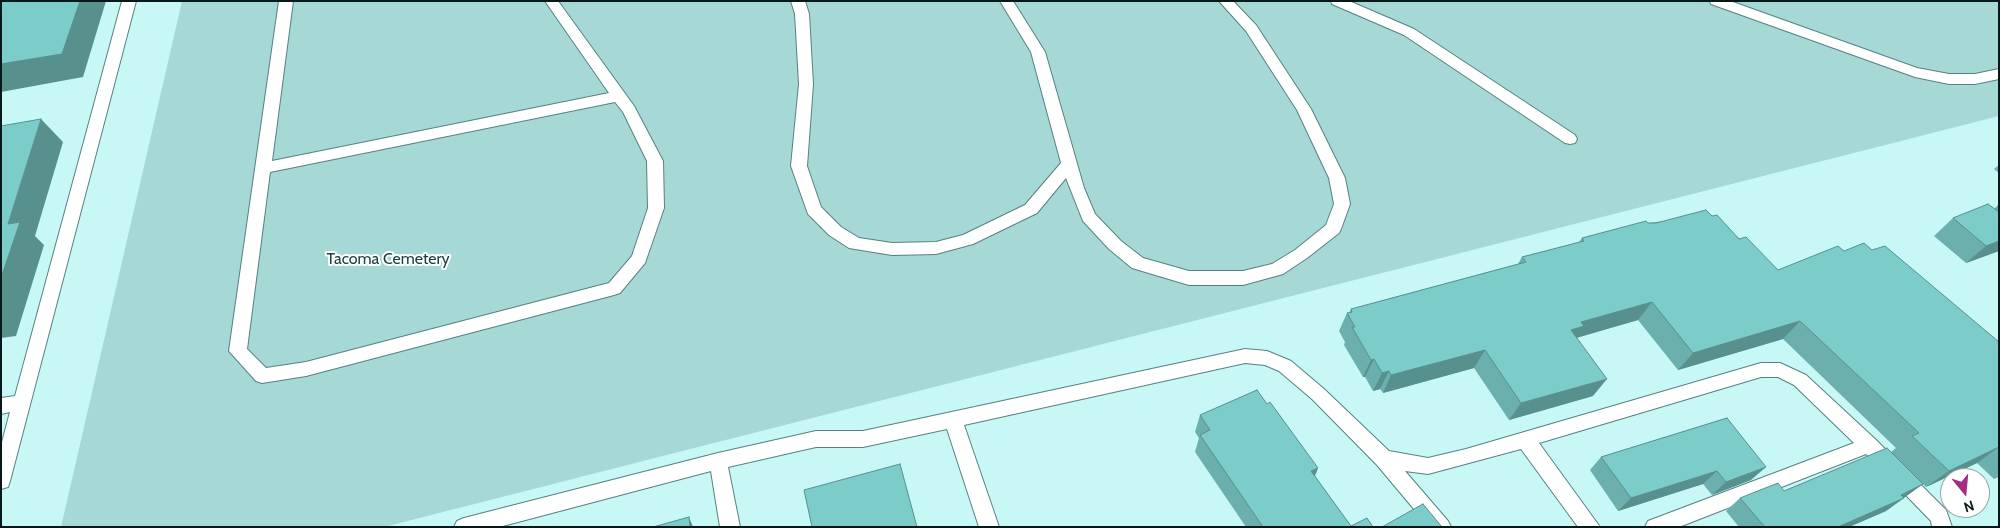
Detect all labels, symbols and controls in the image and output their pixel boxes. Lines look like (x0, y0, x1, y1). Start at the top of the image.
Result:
park label: Tacoma Cemetery (326, 249, 450, 269)
north arrow (1940, 468, 1990, 518)
text: N (1962, 496, 1976, 516)

